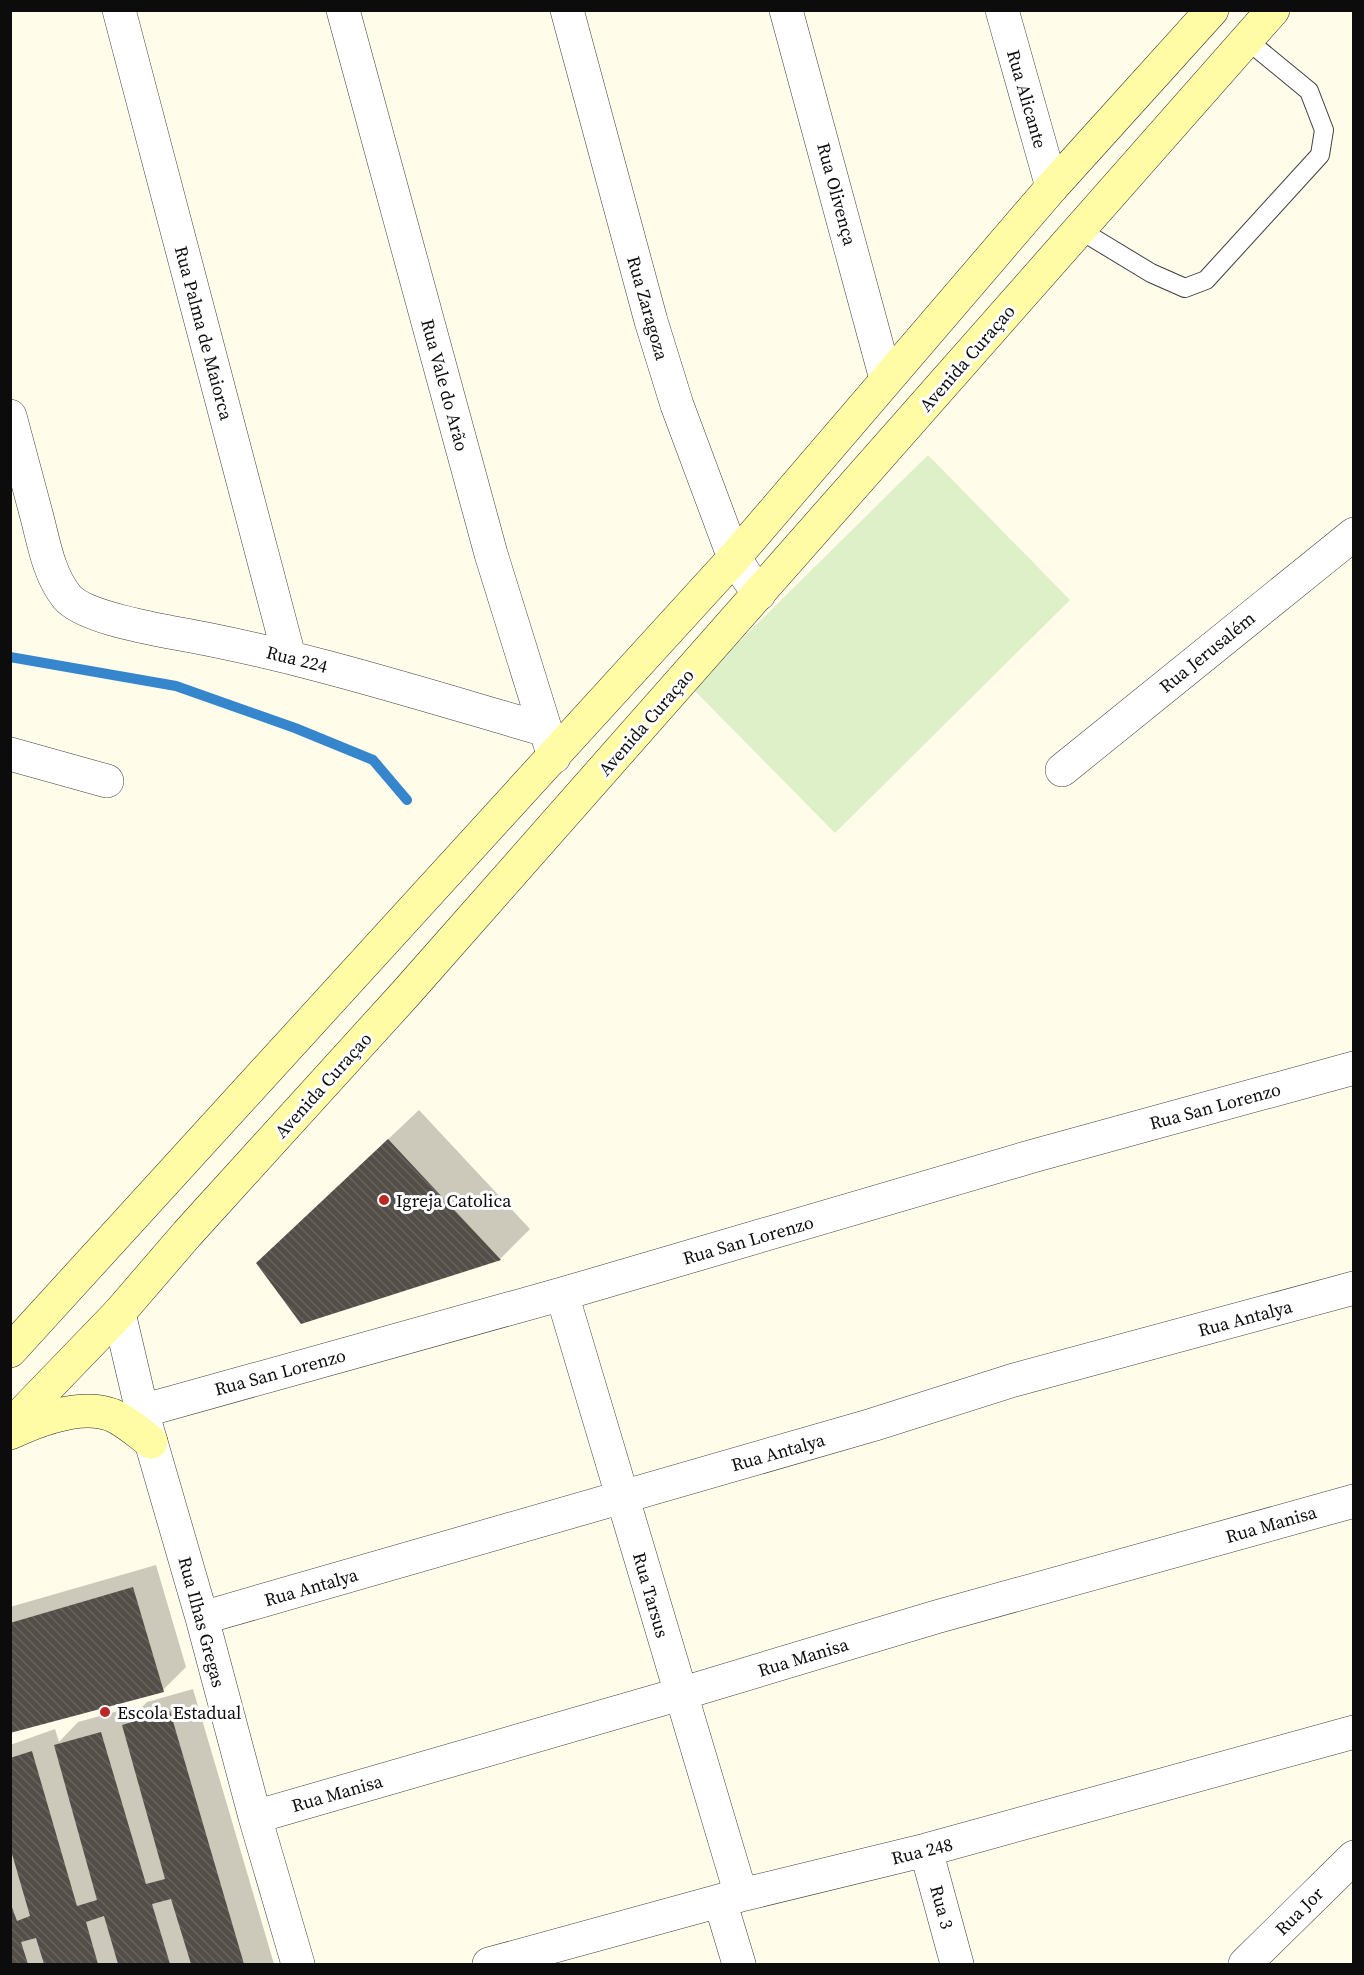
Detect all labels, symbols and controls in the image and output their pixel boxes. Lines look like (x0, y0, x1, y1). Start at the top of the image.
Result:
street label: Rua Alicante (1001, 47, 1053, 151)
street label: Rua Olivença (811, 140, 863, 249)
street label: Rua Palma de Maiorca (169, 243, 239, 424)
street label: Rua Zaragoza (621, 253, 675, 364)
street label: Avenida Curaçao (913, 299, 1021, 417)
street label: Rua Vale do Arão (415, 316, 475, 454)
street label: Rua Jerusalém (1154, 606, 1260, 698)
street label: Rua 224 (264, 639, 330, 679)
street label: Avenida Curaçao (592, 663, 700, 781)
street label: Avenida Curaçao (269, 1027, 377, 1143)
street label: Rua San Lorenzo (1147, 1076, 1284, 1136)
place label: Igreja Catolica (396, 1188, 512, 1213)
marker: Igreja Catolica (377, 1193, 391, 1207)
street label: Rua San Lorenzo (680, 1209, 816, 1271)
street label: Rua Antalya (1195, 1293, 1296, 1343)
street label: Rua San Lorenzo (212, 1342, 349, 1402)
street label: Rua Antalya (728, 1426, 829, 1477)
street label: Rua Manisa (1223, 1499, 1320, 1549)
street label: Rua Tarsus (627, 1549, 675, 1641)
street label: Rua Ilhas Gregas (173, 1554, 231, 1690)
street label: Rua Antalya (261, 1561, 362, 1612)
street label: Rua Manisa (755, 1631, 852, 1683)
place label: Escola Estadual (117, 1700, 241, 1725)
marker: Escola Estadual (98, 1705, 112, 1719)
street label: Rua Manisa (289, 1768, 386, 1818)
street label: Rua 248 (889, 1831, 955, 1871)
street label: Rua Jor (1269, 1881, 1329, 1941)
street label: Rua 3 (924, 1882, 960, 1932)

